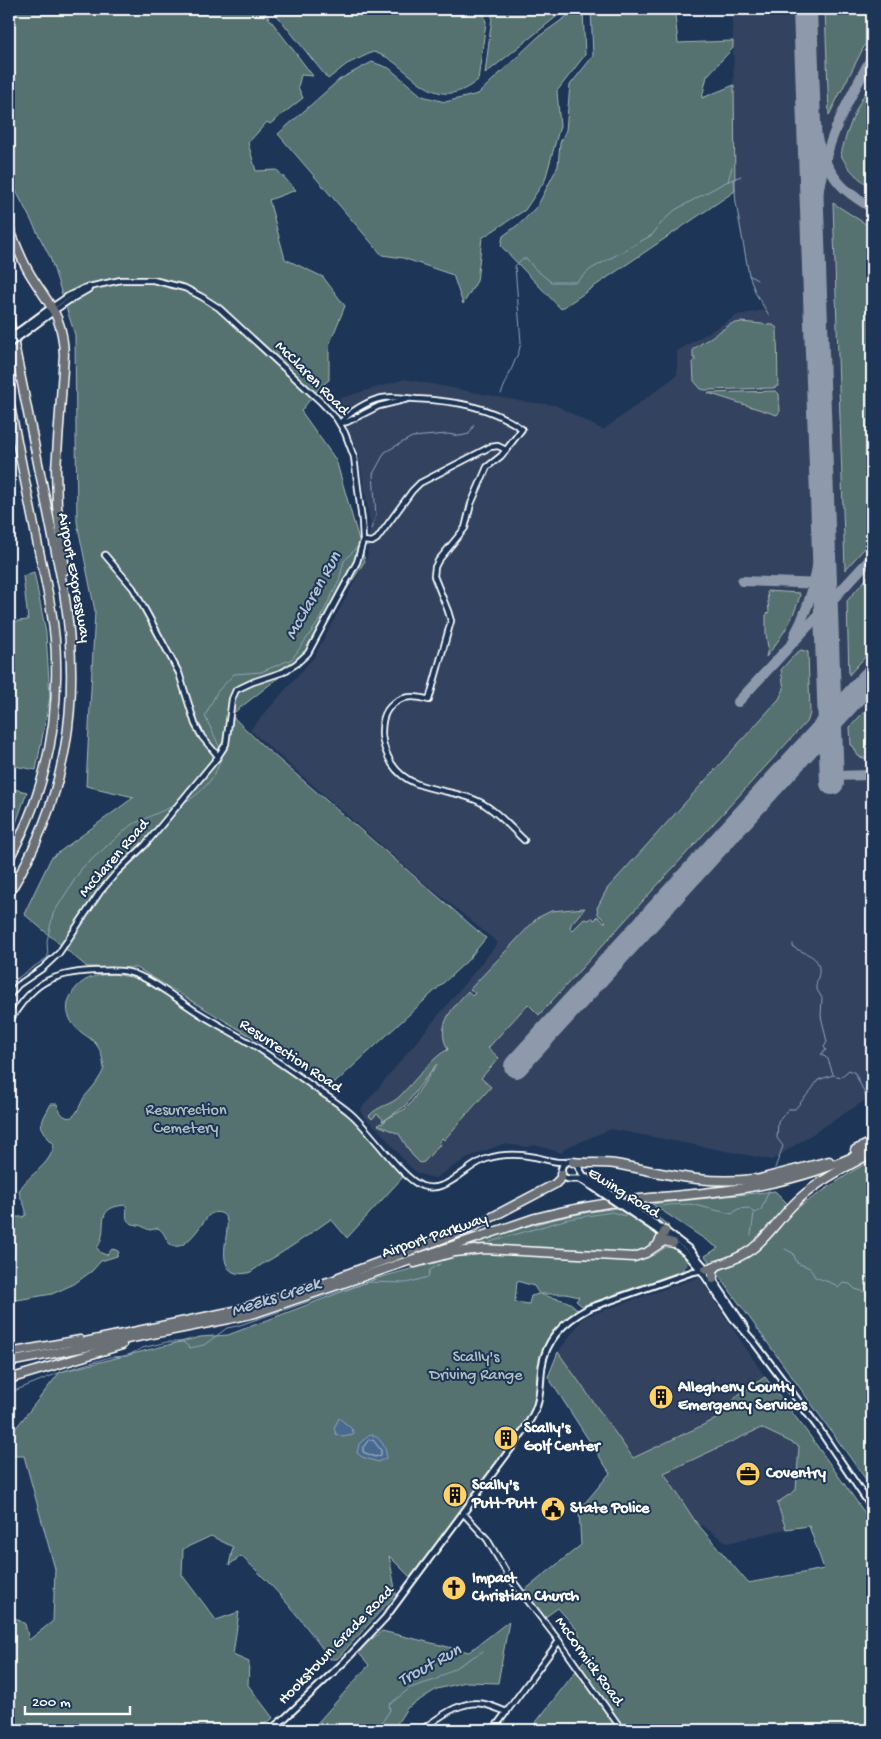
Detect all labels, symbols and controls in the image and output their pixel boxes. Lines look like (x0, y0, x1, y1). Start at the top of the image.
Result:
street label: McClaren Road (270, 338, 353, 421)
street label: Airport Expressway (52, 511, 94, 645)
water label: McClaren Run (281, 548, 347, 644)
street label: McClaren Road (76, 815, 155, 902)
street label: Resurrection Road (235, 1016, 346, 1099)
park label: Resurrection Cemetery (146, 1102, 227, 1139)
street label: Ewing Road (584, 1164, 664, 1224)
street label: Airport Parkway (380, 1210, 490, 1264)
water label: Meeks Creek (229, 1273, 325, 1322)
park label: Scally's Driving Range (429, 1349, 523, 1386)
place label: Allegheny County Emergency Services (677, 1379, 808, 1416)
building icon: Allegheny County Emergency Services (648, 1384, 674, 1410)
place label: Scally's Golf Center (524, 1420, 602, 1457)
building icon: Scally's Golf Center (493, 1425, 519, 1451)
office icon: Coventry (735, 1461, 761, 1487)
place label: Coventry (765, 1465, 826, 1484)
place label: Scally's Putt-Putt (471, 1477, 537, 1514)
building icon: Scally's Putt-Putt (442, 1482, 468, 1508)
public building icon: State Police (540, 1496, 566, 1522)
place label: State Police (570, 1500, 650, 1519)
place label: Impact Christian Church (471, 1570, 579, 1607)
church icon: Impact Christian Church (441, 1575, 467, 1601)
street label: Hookstown Grade Road (275, 1581, 400, 1710)
street label: McCormick Road (549, 1614, 628, 1711)
water label: Trout Run (395, 1640, 466, 1692)
scale bar (25, 1684, 130, 1716)
text: 200 m (32, 1694, 71, 1712)

